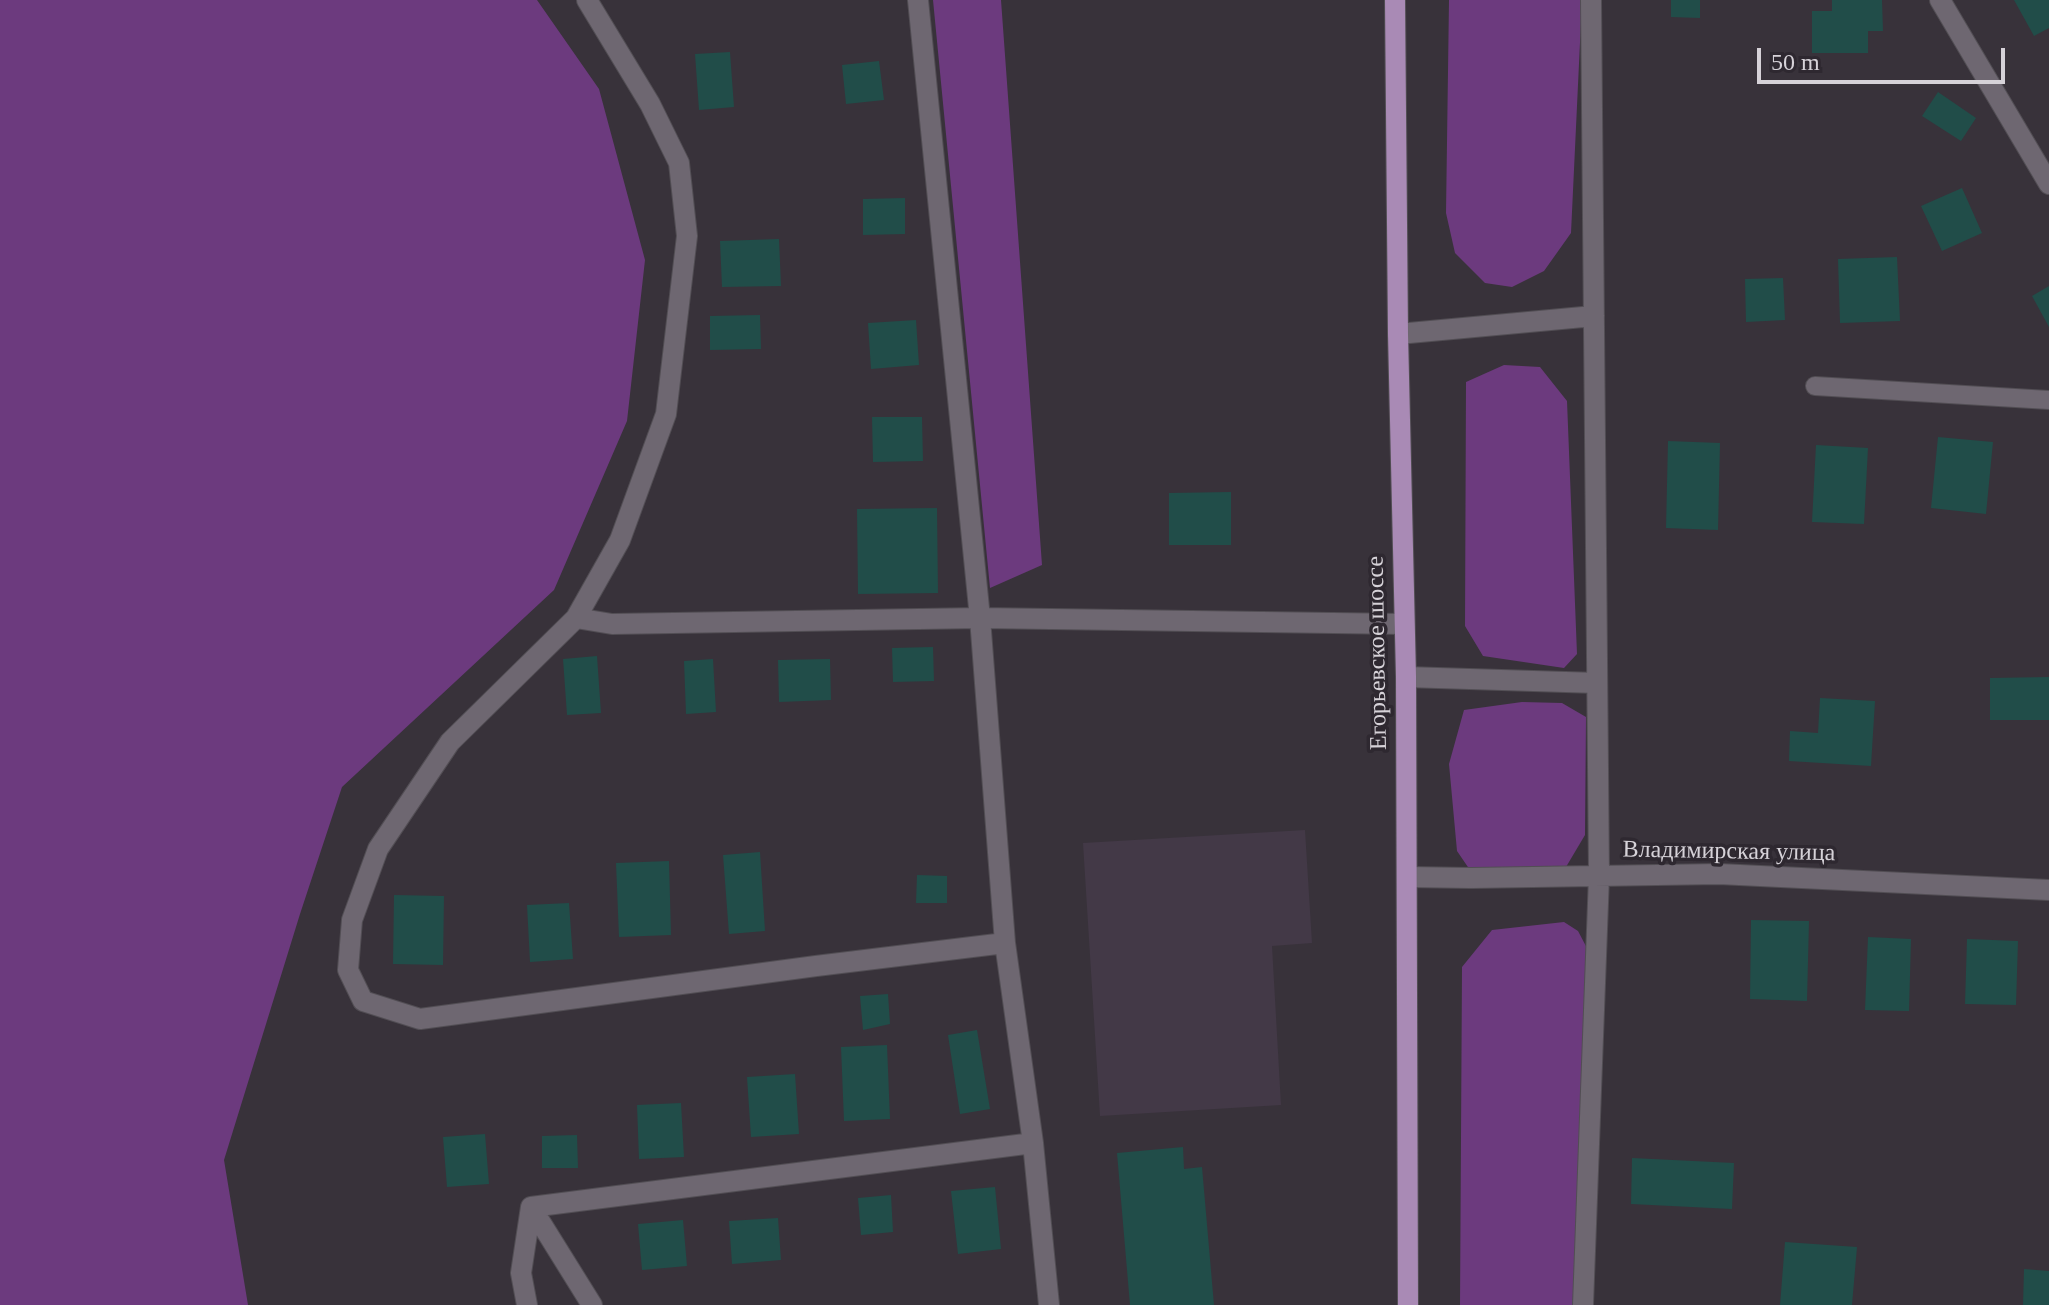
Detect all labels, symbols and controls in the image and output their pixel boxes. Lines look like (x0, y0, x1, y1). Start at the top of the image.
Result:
scale bar (1761, 32, 2009, 82)
text: 50 m (1771, 49, 1820, 75)
street label: Егорьевское шоссе (1362, 556, 1394, 750)
street label: Владимирская улица (1622, 836, 1836, 868)

